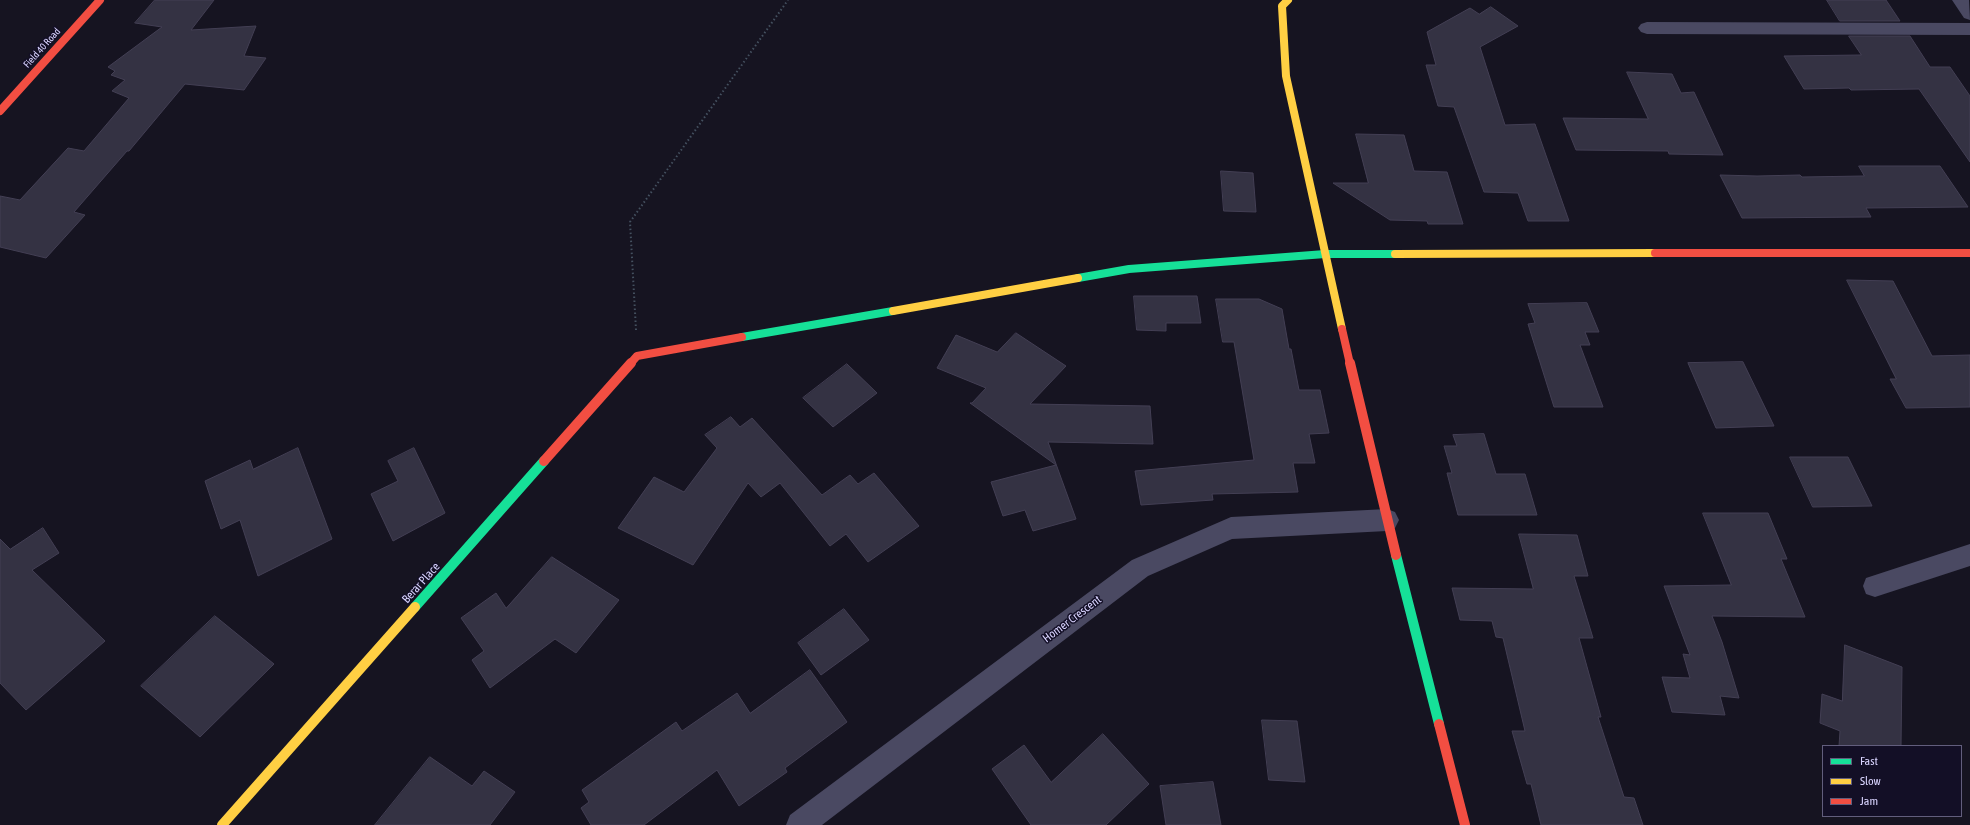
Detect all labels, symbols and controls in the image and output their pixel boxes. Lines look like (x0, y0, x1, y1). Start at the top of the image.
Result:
street label: Field 40 Road (21, 26, 63, 70)
street label: Berar Place (399, 560, 443, 606)
street label: Homer Crescent (1040, 592, 1104, 646)
legend (1822, 745, 1962, 817)
text: Fast (1860, 754, 1878, 768)
text: Slow (1860, 774, 1881, 788)
text: Jam (1860, 794, 1878, 808)

